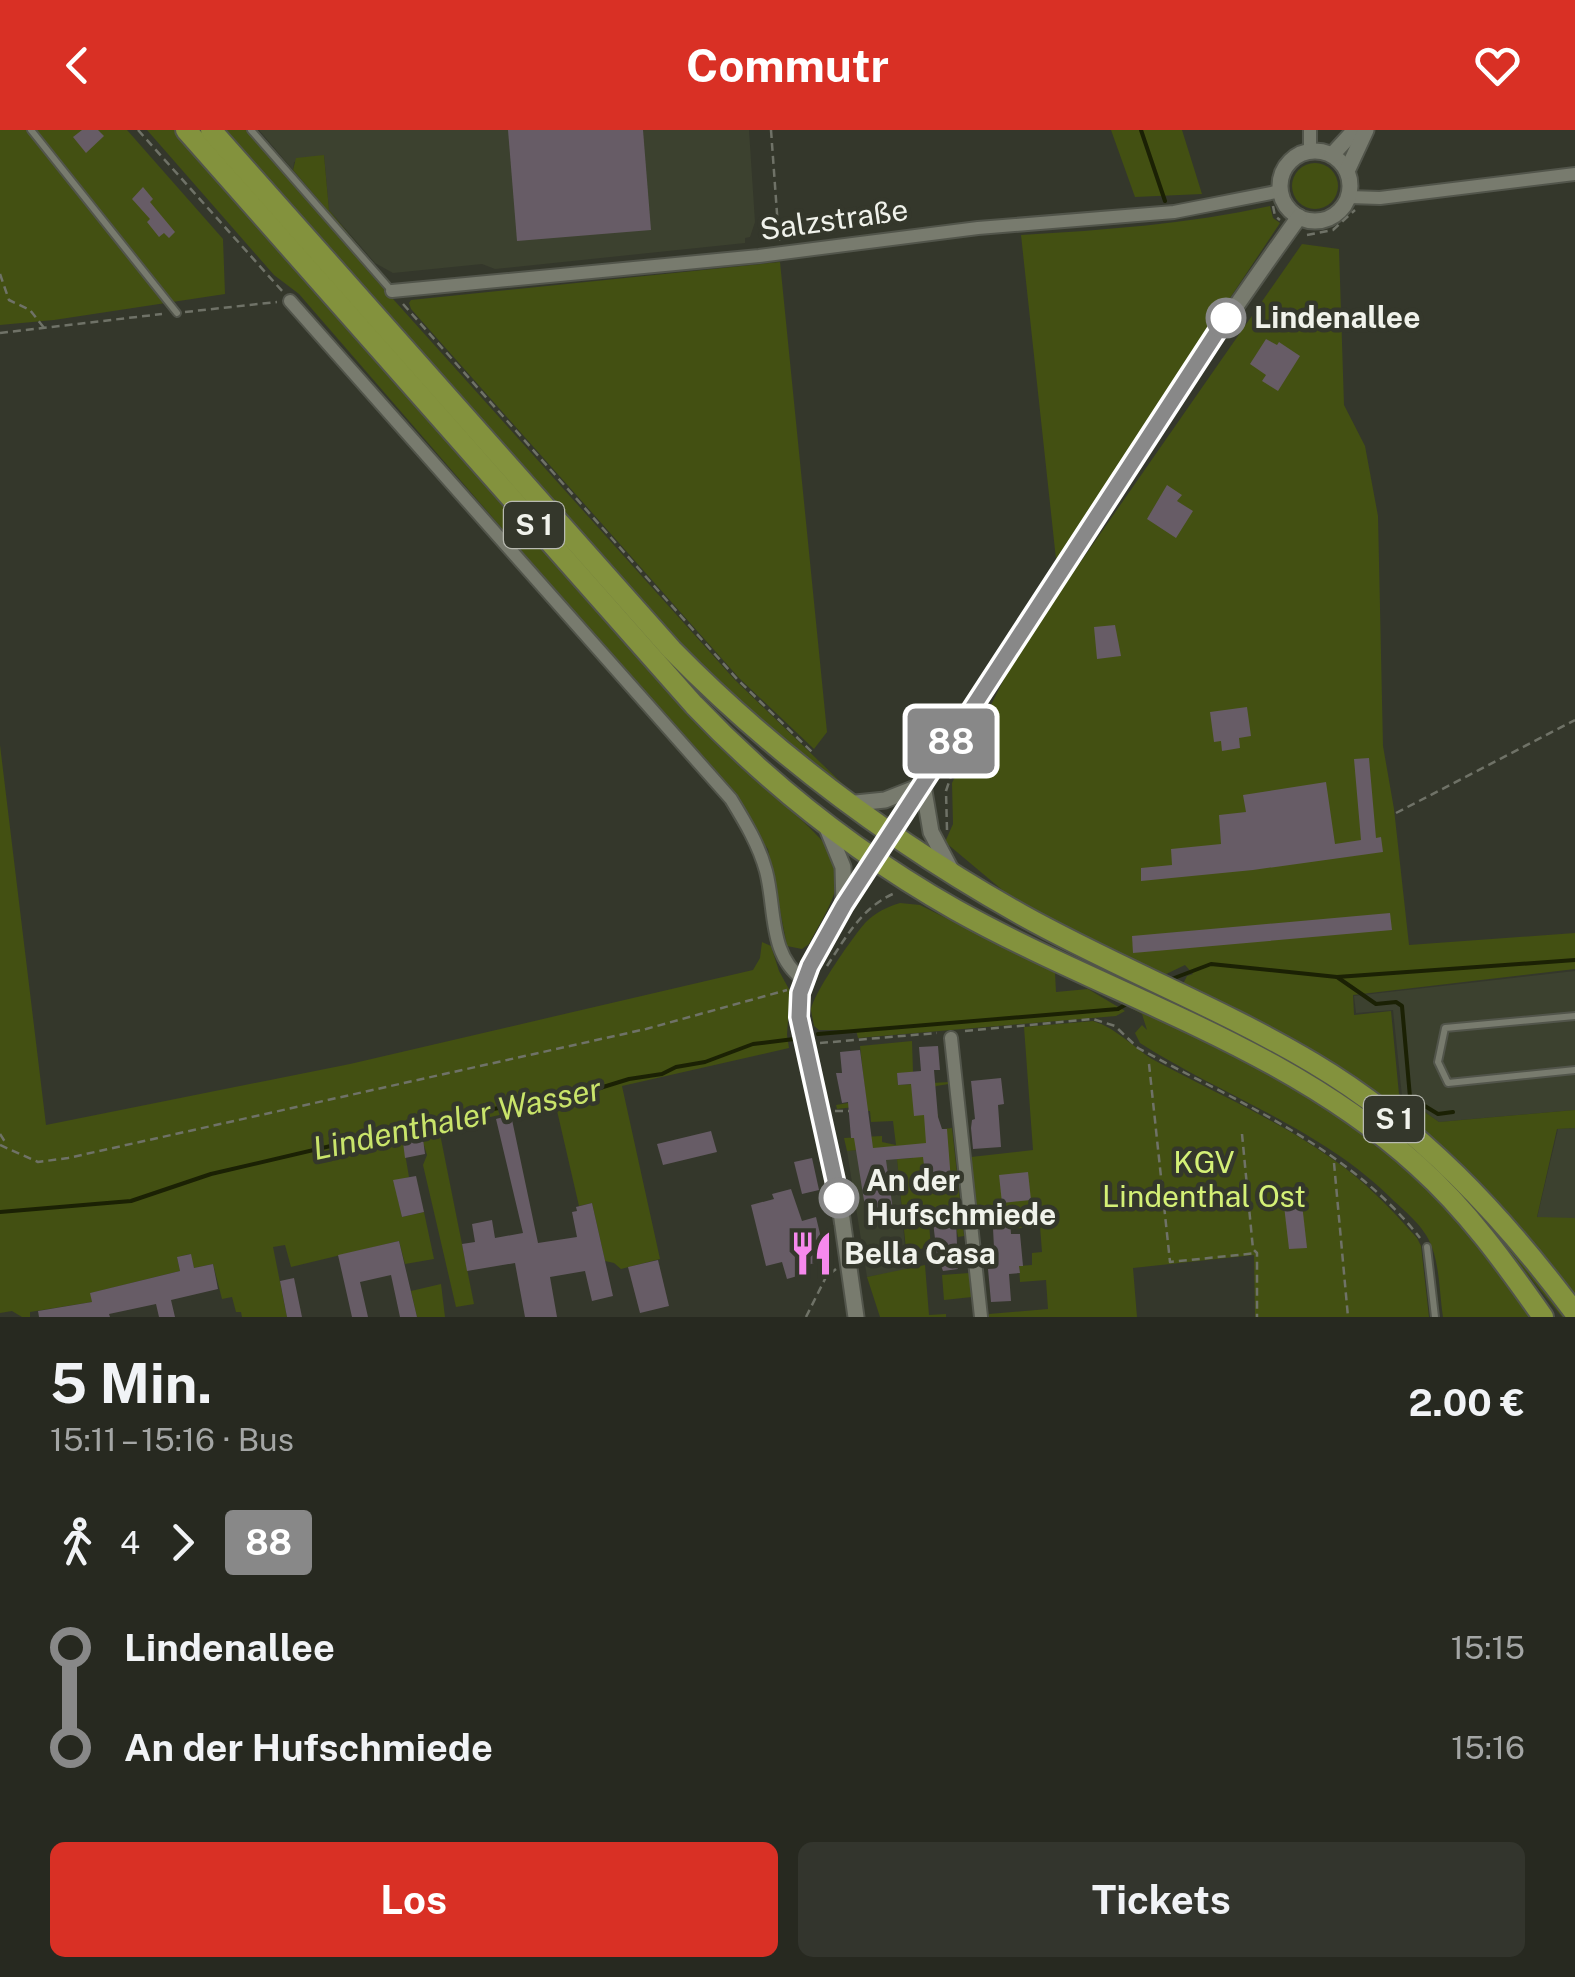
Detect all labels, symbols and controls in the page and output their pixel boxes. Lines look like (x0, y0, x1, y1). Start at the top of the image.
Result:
icon: back (50, 38, 105, 93)
icon: heart (1470, 38, 1525, 93)
text: Commutr (686, 39, 889, 92)
street label: Salzstraße (757, 191, 910, 247)
marker: Lindenallee (1207, 299, 1245, 337)
place label: Lindenallee (1254, 299, 1420, 335)
road number: S 1 (504, 502, 564, 548)
line badge: 88 (906, 708, 996, 774)
text: 88 (928, 721, 974, 762)
water label: Lindenthaler Wasser (309, 1070, 605, 1167)
road number: S 1 (1364, 1096, 1424, 1142)
park label: KGV Lindenthal Ost (1102, 1144, 1306, 1214)
place label: An der Hufschmiede (866, 1162, 1056, 1232)
marker: An der Hufschmiede (820, 1179, 858, 1217)
restaurant icon: Bella Casa (787, 1230, 835, 1278)
place label: Bella Casa (844, 1235, 996, 1271)
text: 5 Min. (50, 1351, 212, 1415)
text: 2.00 € (1408, 1380, 1525, 1425)
text: 15:11 – 15:16 · Bus (50, 1421, 294, 1458)
icon: walk (50, 1515, 105, 1570)
icon: forward (155, 1515, 210, 1570)
text: 88 (245, 1522, 292, 1563)
text: 4 (120, 1524, 140, 1561)
text: Lindenallee (124, 1625, 335, 1670)
text: 15:15 (1451, 1629, 1525, 1666)
text: An der Hufschmiede (124, 1725, 493, 1770)
text: 15:16 (1451, 1729, 1525, 1766)
button: Los (50, 1842, 778, 1957)
button: Tickets (798, 1842, 1525, 1957)

